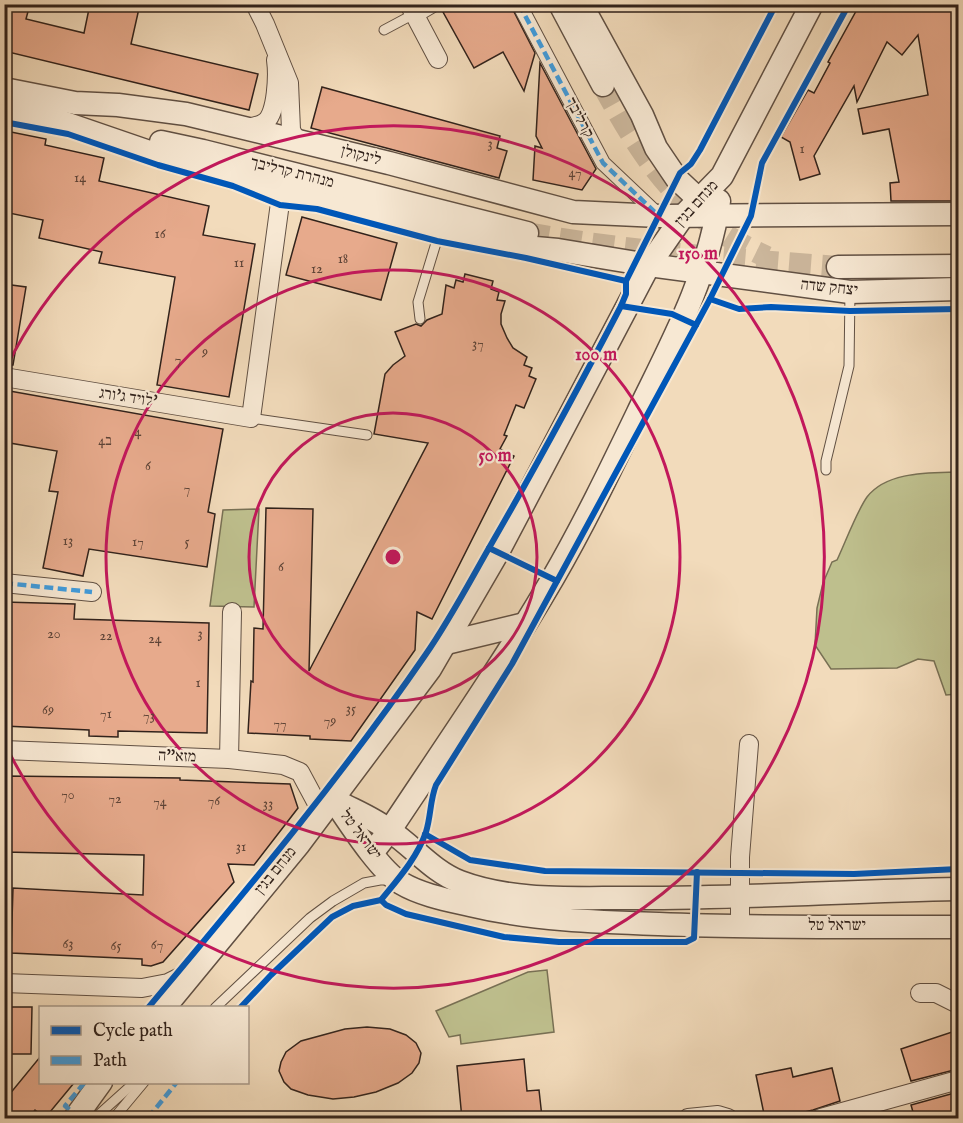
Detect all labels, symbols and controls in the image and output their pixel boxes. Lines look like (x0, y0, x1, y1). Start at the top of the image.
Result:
street label: קרליבך (560, 94, 598, 142)
house number: 3 (487, 135, 493, 153)
house number: 1 (799, 140, 805, 158)
street label: לינקולן (339, 141, 383, 171)
street label: מנהרת קרליבך (248, 153, 336, 193)
house number: 47 (569, 164, 581, 182)
house number: 14 (74, 169, 86, 187)
street label: מנחם בגין (671, 177, 723, 231)
house number: 16 (154, 225, 167, 243)
text: 150 m (678, 243, 718, 266)
house number: 18 (338, 250, 348, 268)
house number: 11 (234, 254, 244, 272)
house number: 12 (311, 260, 323, 278)
street label: יצחק שדה (799, 275, 859, 301)
house number: 37 (472, 335, 484, 353)
house number: 9 (201, 343, 208, 361)
text: 100 m (575, 344, 617, 367)
house number: 7 (175, 351, 181, 369)
street label: לויד ג'ורג' (98, 384, 158, 412)
house number: 4 (135, 423, 142, 441)
house number: 4ב (98, 432, 112, 450)
text: 50 m (478, 445, 512, 468)
house number: 6 (145, 457, 152, 475)
house number: 7 (184, 480, 190, 498)
house number: 13 (63, 532, 73, 550)
house number: 17 (132, 533, 144, 551)
house number: 5 (184, 533, 190, 551)
centre of rings (383, 547, 403, 567)
house number: 6 (278, 558, 285, 576)
house number: 20 (47, 625, 61, 643)
house number: 3 (197, 625, 203, 643)
house number: 22 (99, 627, 113, 645)
house number: 24 (148, 630, 162, 648)
house number: 1 (195, 674, 201, 692)
house number: 35 (346, 700, 356, 718)
house number: 69 (42, 701, 54, 719)
house number: 71 (100, 705, 112, 723)
house number: 73 (143, 707, 155, 725)
house number: 79 (324, 712, 336, 730)
house number: 77 (273, 715, 287, 733)
street label: מזא''ה (157, 746, 197, 768)
house number: 70 (61, 786, 75, 804)
house number: 72 (108, 790, 122, 808)
house number: 76 (208, 792, 221, 810)
house number: 74 (153, 793, 167, 811)
house number: 33 (263, 795, 273, 813)
street label: ישראל טל (335, 806, 385, 864)
house number: 31 (236, 838, 246, 856)
street label: מנחם בגין (251, 843, 301, 899)
street label: ישראל טל (808, 916, 866, 936)
house number: 63 (62, 935, 74, 953)
house number: 67 (151, 936, 163, 954)
house number: 65 (111, 937, 121, 955)
legend (39, 1006, 249, 1084)
text: Cycle path (93, 1020, 173, 1043)
text: Path (93, 1050, 127, 1073)

